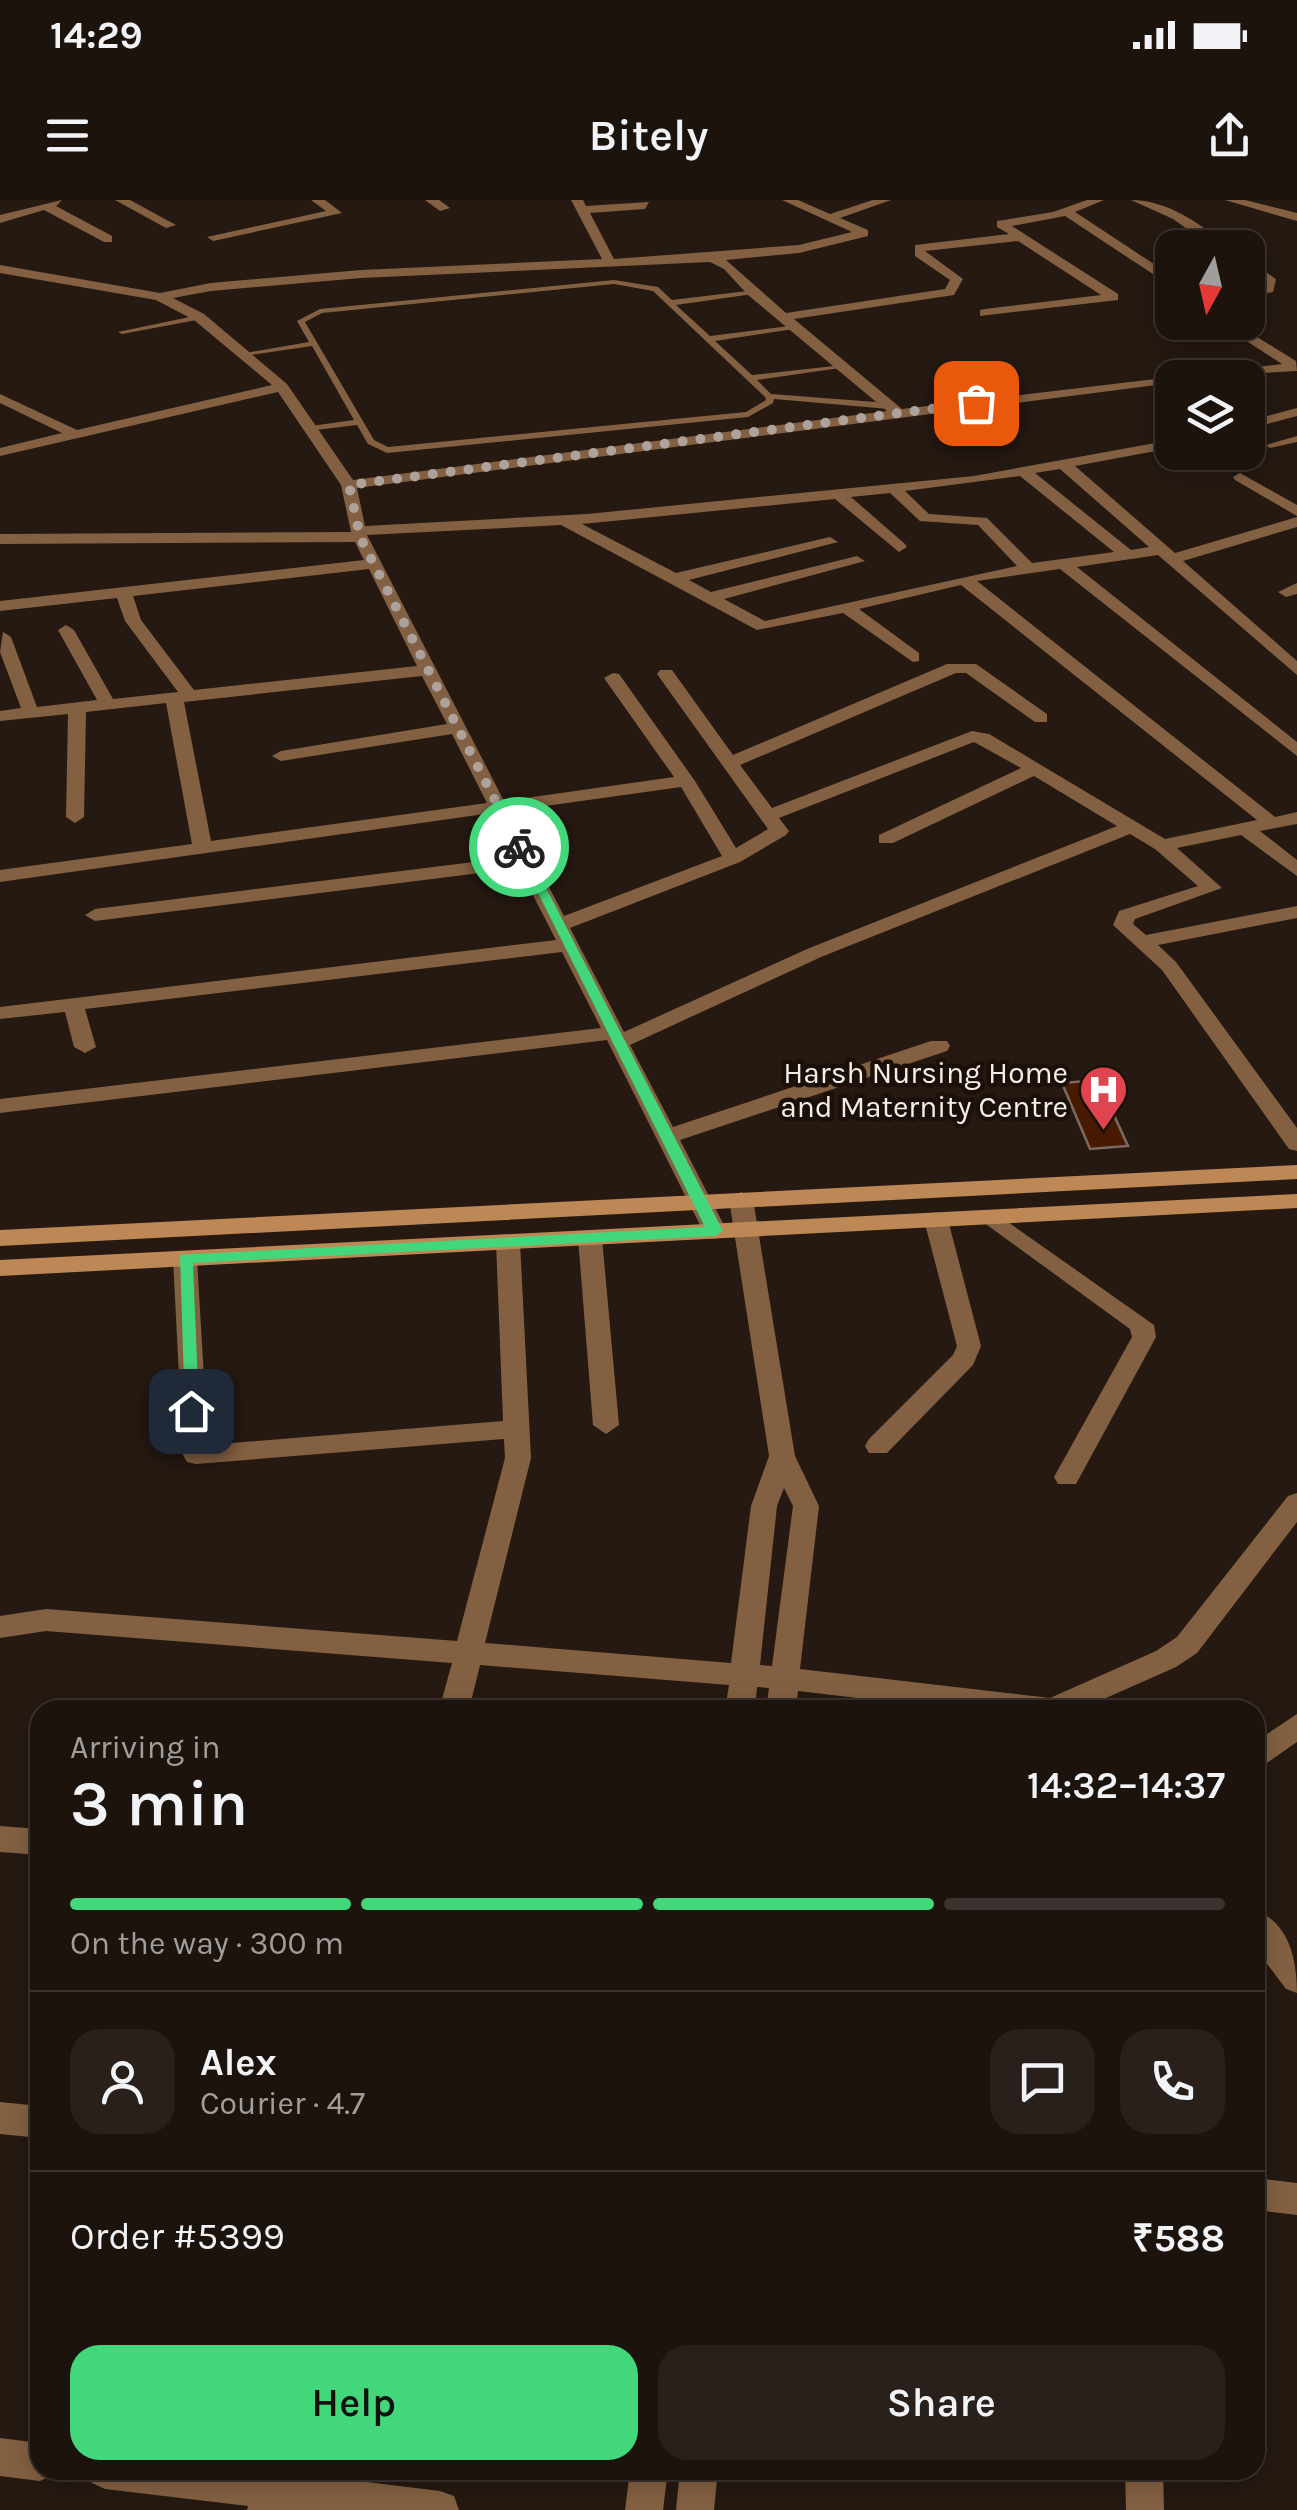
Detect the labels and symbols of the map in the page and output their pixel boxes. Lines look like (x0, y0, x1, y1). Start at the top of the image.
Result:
north arrow (1155, 230, 1265, 340)
pin (934, 361, 1019, 446)
courier (469, 797, 569, 897)
place label: Harsh Nursing Home and Maternity Centre (780, 1055, 1068, 1125)
hospital icon: Harsh Nursing Home and Maternity Centre (1077, 1064, 1129, 1132)
pin (149, 1369, 234, 1454)

